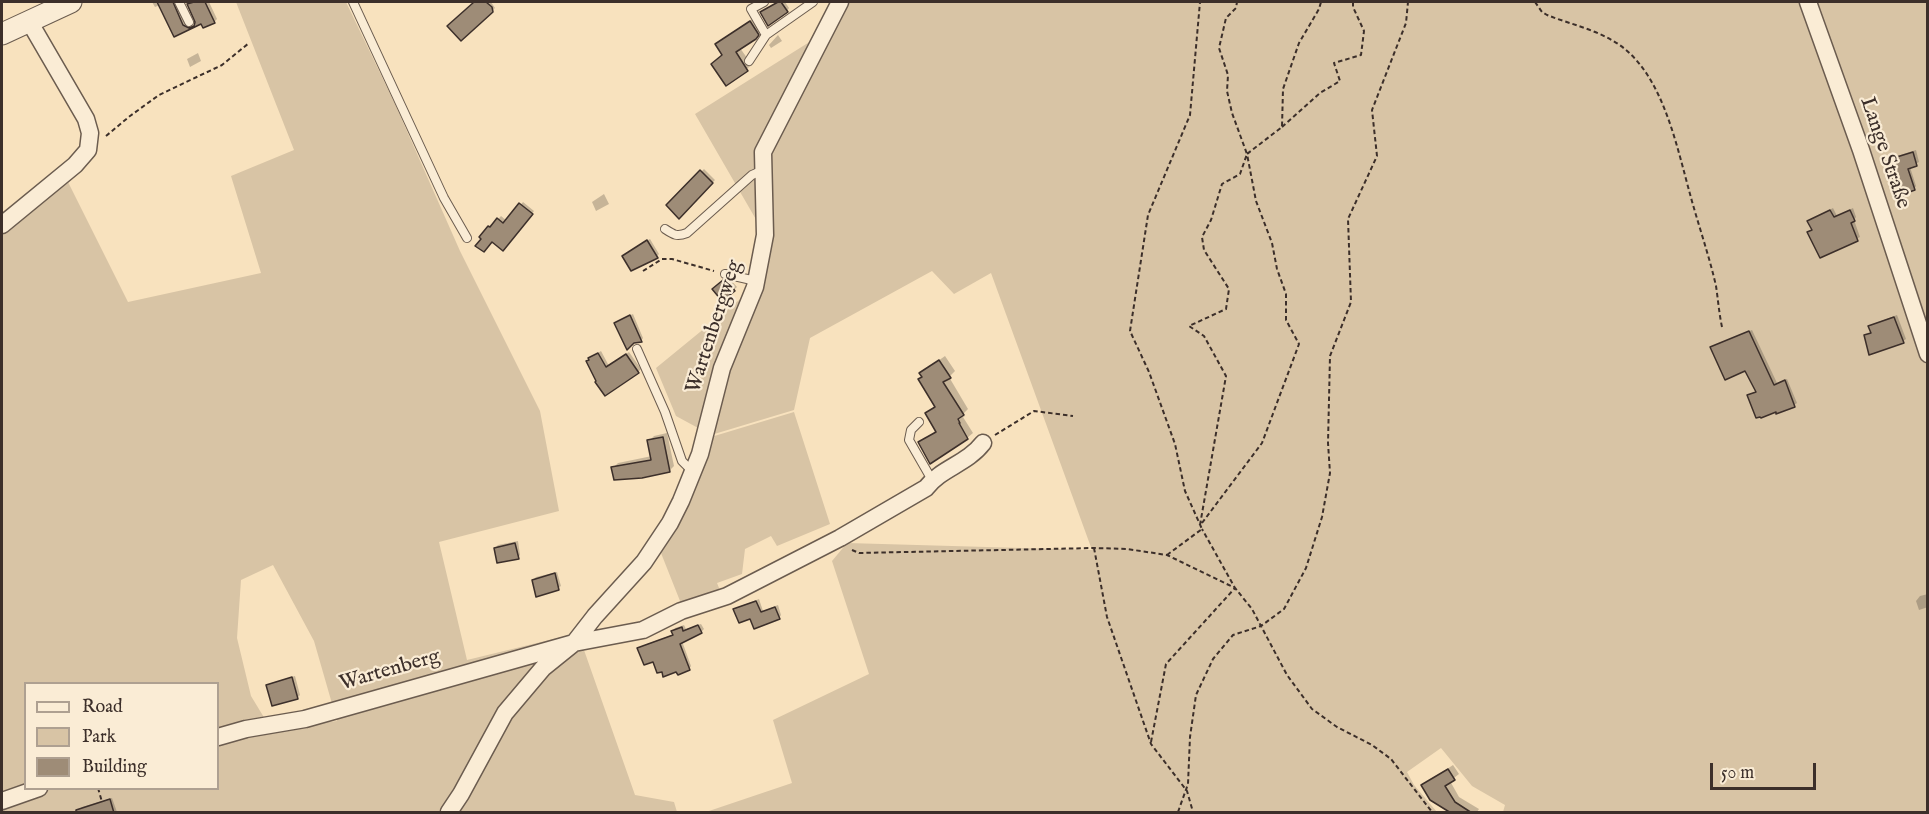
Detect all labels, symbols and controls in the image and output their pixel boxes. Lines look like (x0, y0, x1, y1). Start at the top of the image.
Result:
street label: Lange Straße (1853, 94, 1915, 212)
street label: Wartenbergweg (682, 257, 748, 397)
street label: Wartenberg (337, 645, 443, 697)
legend (24, 682, 219, 790)
text: Road (82, 696, 123, 719)
text: Park (82, 726, 116, 749)
scale bar (1713, 751, 1820, 789)
text: Building (82, 756, 147, 779)
text: 50 m (1721, 762, 1754, 785)

